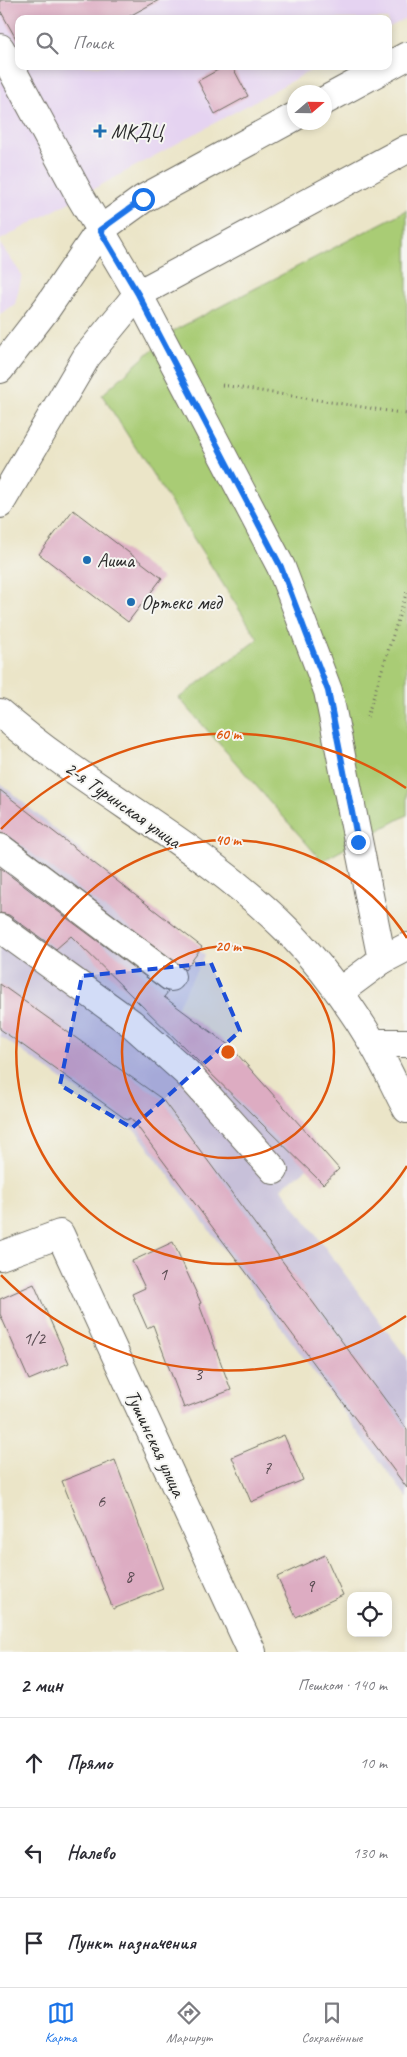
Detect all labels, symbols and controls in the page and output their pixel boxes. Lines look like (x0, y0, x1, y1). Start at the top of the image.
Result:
search box (15, 15, 392, 70)
icon: search (33, 29, 61, 57)
text: Поиск (73, 31, 113, 55)
north arrow (287, 85, 332, 130)
place label: МКДЦ (111, 119, 165, 144)
marker: МКДЦ (93, 124, 107, 138)
route start (132, 188, 155, 211)
place label: Аиша (97, 548, 136, 573)
marker: Аиша (81, 554, 93, 566)
place label: Ортекс мед (141, 590, 224, 615)
marker: Ортекс мед (125, 596, 137, 608)
text: 60 m (215, 725, 242, 744)
street label: 2-я Туринская улица (60, 755, 187, 855)
text: 40 m (215, 831, 242, 850)
route end (347, 831, 370, 854)
text: 20 m (215, 937, 242, 956)
centre of rings (219, 1043, 237, 1061)
house number: 1 (159, 1263, 168, 1285)
house number: 1/2 (23, 1327, 47, 1349)
house number: 3 (194, 1363, 204, 1385)
street label: Тушинская улица (120, 1386, 192, 1502)
house number: 7 (263, 1457, 272, 1479)
house number: 6 (97, 1490, 106, 1512)
house number: 8 (125, 1565, 135, 1587)
house number: 9 (306, 1575, 316, 1597)
map controls (347, 1592, 392, 1637)
button: locate (347, 1592, 392, 1637)
text: 2 мин (20, 1672, 63, 1698)
text: Пешком · 140 m (298, 1675, 387, 1695)
icon: ahead (20, 1749, 48, 1777)
text: Прямо (67, 1751, 112, 1775)
text: 10 m (360, 1753, 387, 1773)
icon: left (20, 1839, 48, 1867)
text: Налево (67, 1841, 115, 1865)
text: 130 m (353, 1843, 387, 1863)
icon: arrive (20, 1929, 48, 1957)
text: Пункт назначения (67, 1931, 196, 1955)
tab: Карта (45, 1999, 77, 2046)
tab: Маршрут (166, 1999, 212, 2046)
tab: Сохранённые (302, 1999, 362, 2046)

